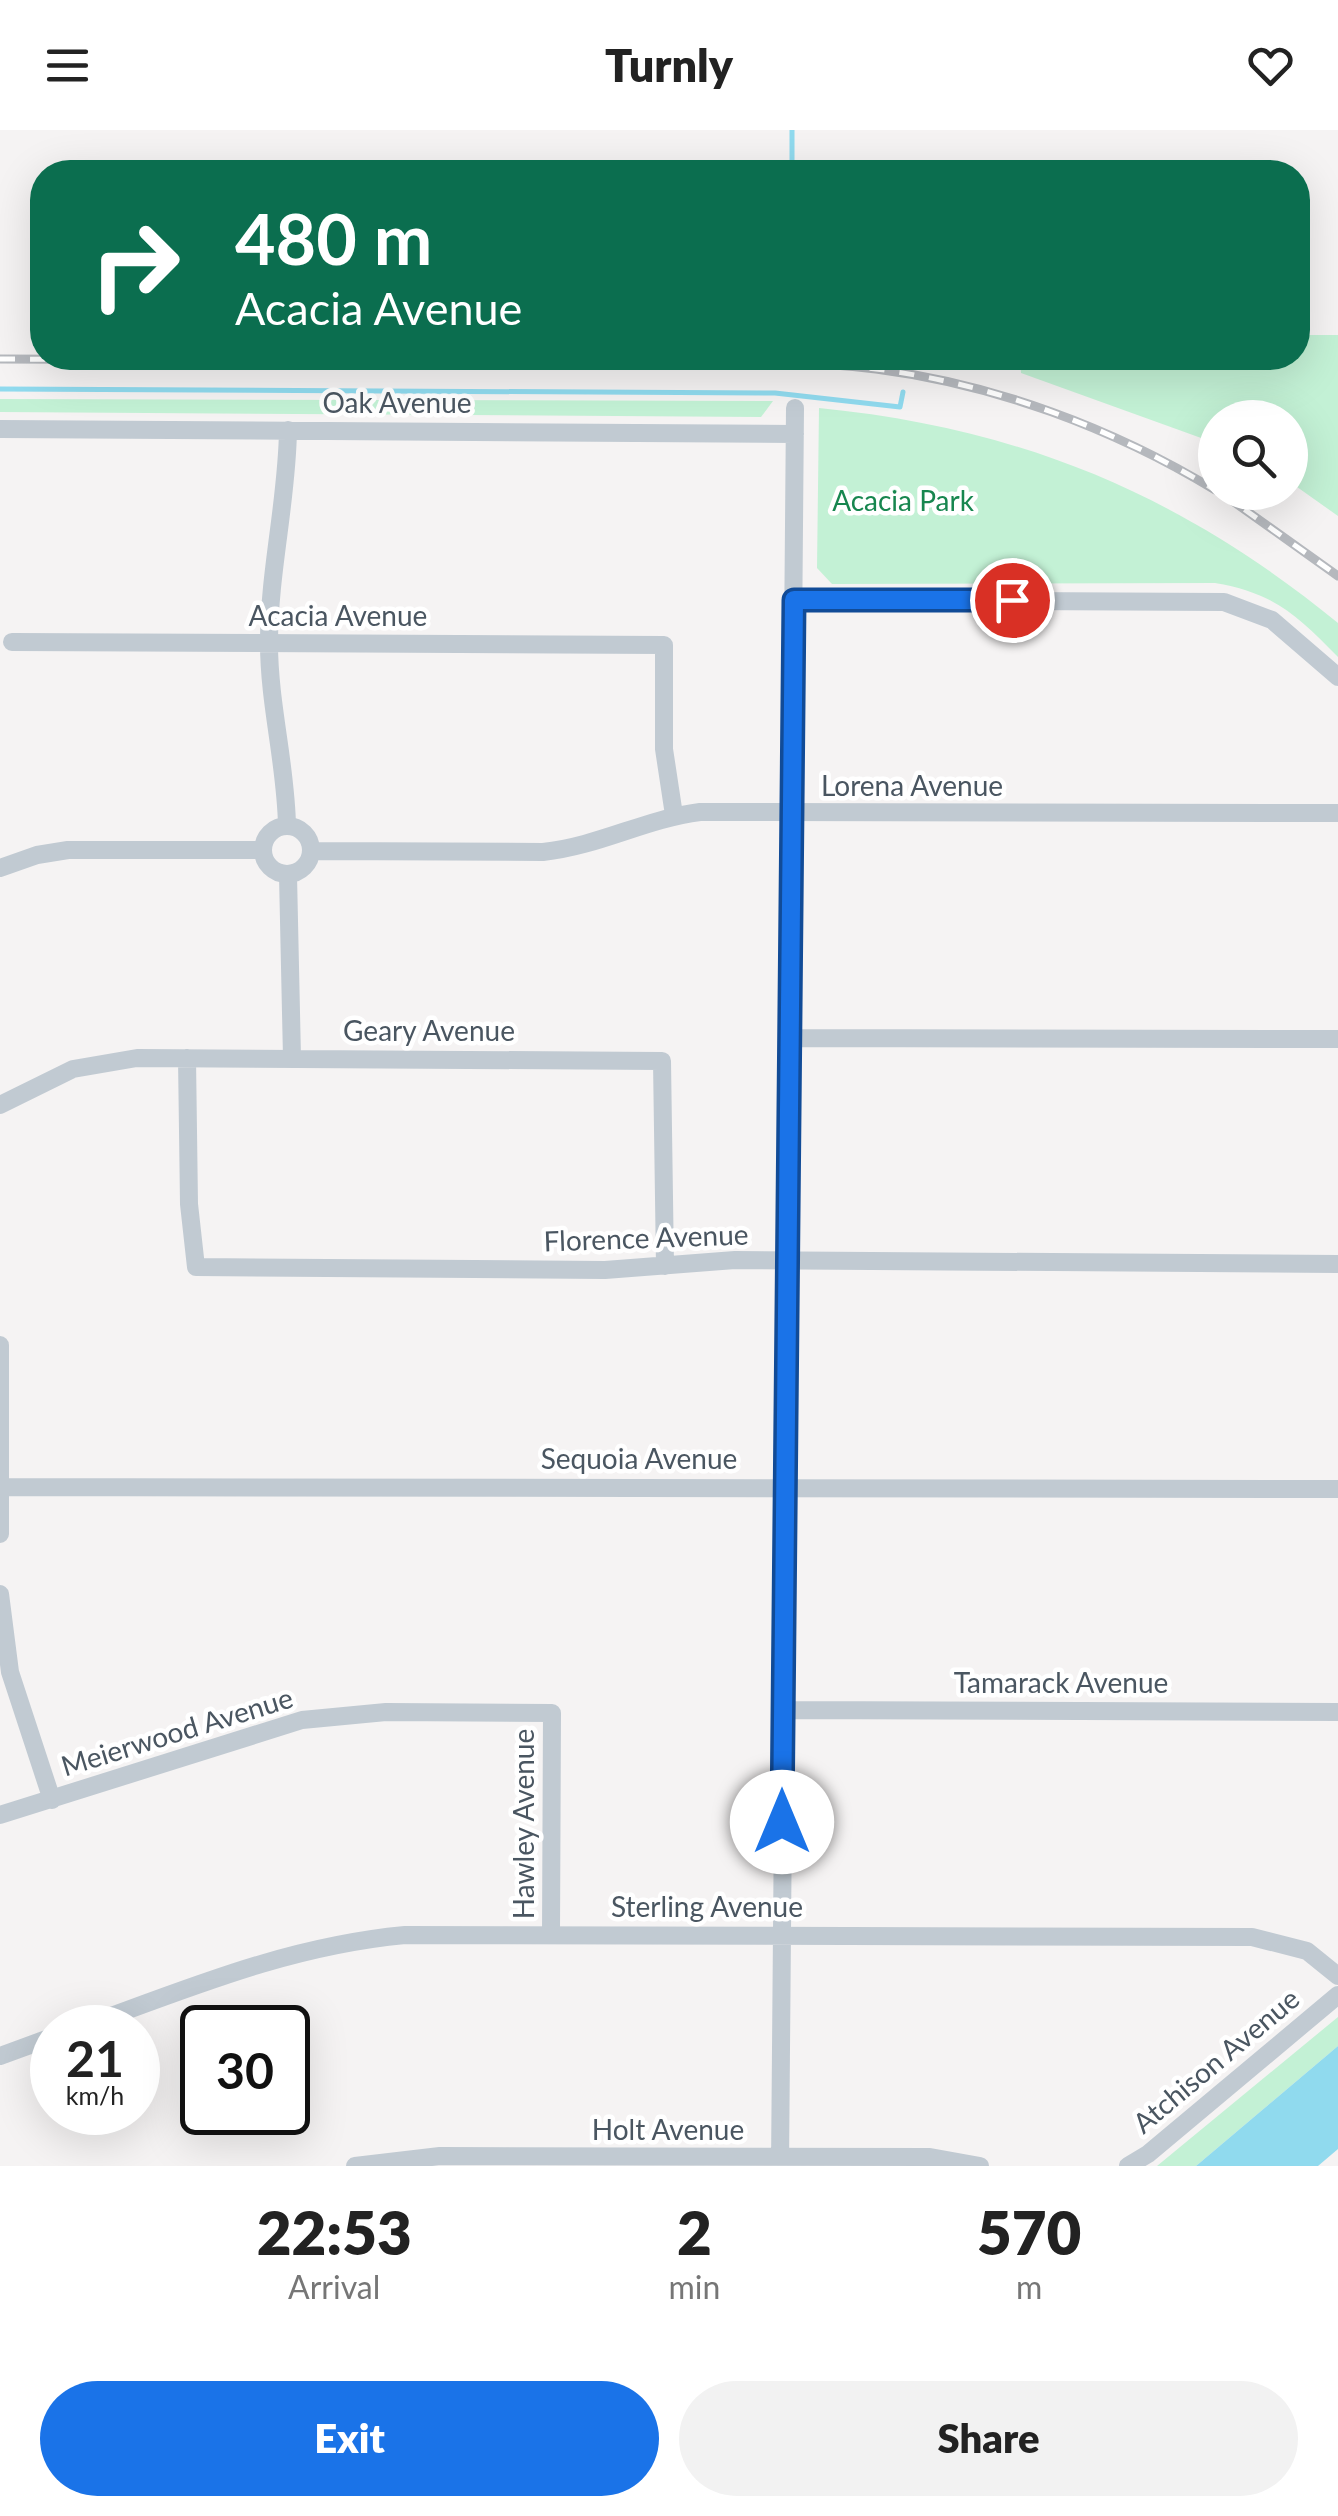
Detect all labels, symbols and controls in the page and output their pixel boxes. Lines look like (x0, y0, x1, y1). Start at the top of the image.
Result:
icon: menu (40, 38, 95, 93)
text: Turnly (605, 38, 733, 92)
icon: heart (1243, 38, 1298, 93)
text: 480 m (235, 196, 432, 280)
icon: right (70, 200, 200, 330)
text: Acacia Avenue (235, 281, 522, 335)
street label: Oak Avenue (322, 385, 472, 419)
map controls (1198, 400, 1308, 510)
button: search (1198, 400, 1308, 510)
park label: Acacia Park (832, 483, 975, 517)
pin (970, 558, 1055, 643)
icon: arrive (985, 573, 1040, 628)
street label: Acacia Avenue (249, 598, 427, 632)
street label: Lorena Avenue (821, 768, 1003, 802)
street label: Geary Avenue (343, 1013, 515, 1047)
street label: Florence Avenue (543, 1216, 749, 1258)
street label: Sequoia Avenue (541, 1441, 737, 1475)
street label: Tamarack Avenue (954, 1665, 1168, 1699)
street label: Meierwood Avenue (57, 1680, 297, 1782)
street label: Hawley Avenue (506, 1729, 540, 1919)
position arrow (730, 1770, 834, 1874)
street label: Sterling Avenue (611, 1889, 803, 1923)
street label: Atchison Avenue (1125, 1981, 1305, 2140)
speed limit sign: 30 (180, 2005, 310, 2135)
text: 21 (66, 2028, 124, 2088)
text: km/h (66, 2080, 124, 2110)
street label: Holt Avenue (592, 2112, 744, 2146)
text: 22:53 (257, 2196, 412, 2268)
text: 2 (677, 2196, 712, 2268)
text: 570 (977, 2196, 1081, 2268)
text: Arrival (288, 2267, 380, 2306)
text: min (668, 2267, 720, 2306)
text: m (1016, 2267, 1042, 2306)
button: Exit (40, 2381, 659, 2496)
button: Share (679, 2381, 1298, 2496)

